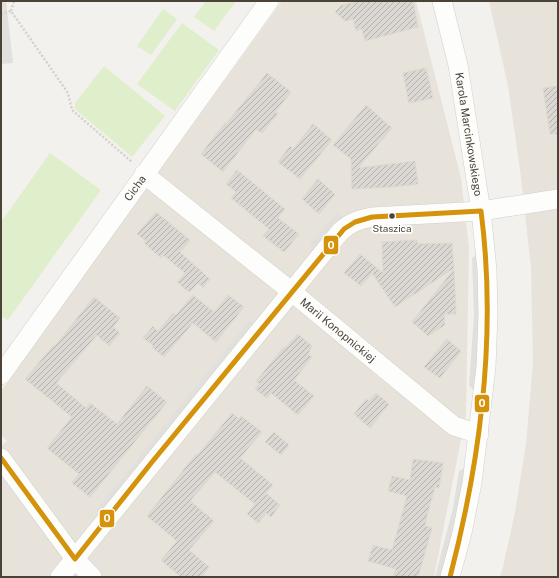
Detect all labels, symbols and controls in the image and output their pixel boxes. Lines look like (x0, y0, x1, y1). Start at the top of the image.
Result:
street label: Karola Marcinkowskiego (453, 71, 485, 197)
street label: Cicha (122, 173, 148, 203)
marker: Staszica (387, 211, 397, 221)
place label: Staszica (372, 222, 412, 234)
line badge: 0 (323, 235, 339, 255)
text: 0 (327, 239, 335, 251)
street label: Marii Konopnickiej (298, 295, 378, 365)
line badge: 0 (474, 394, 490, 413)
text: 0 (478, 397, 486, 409)
line badge: 0 (99, 509, 115, 528)
text: 0 (103, 512, 111, 524)

